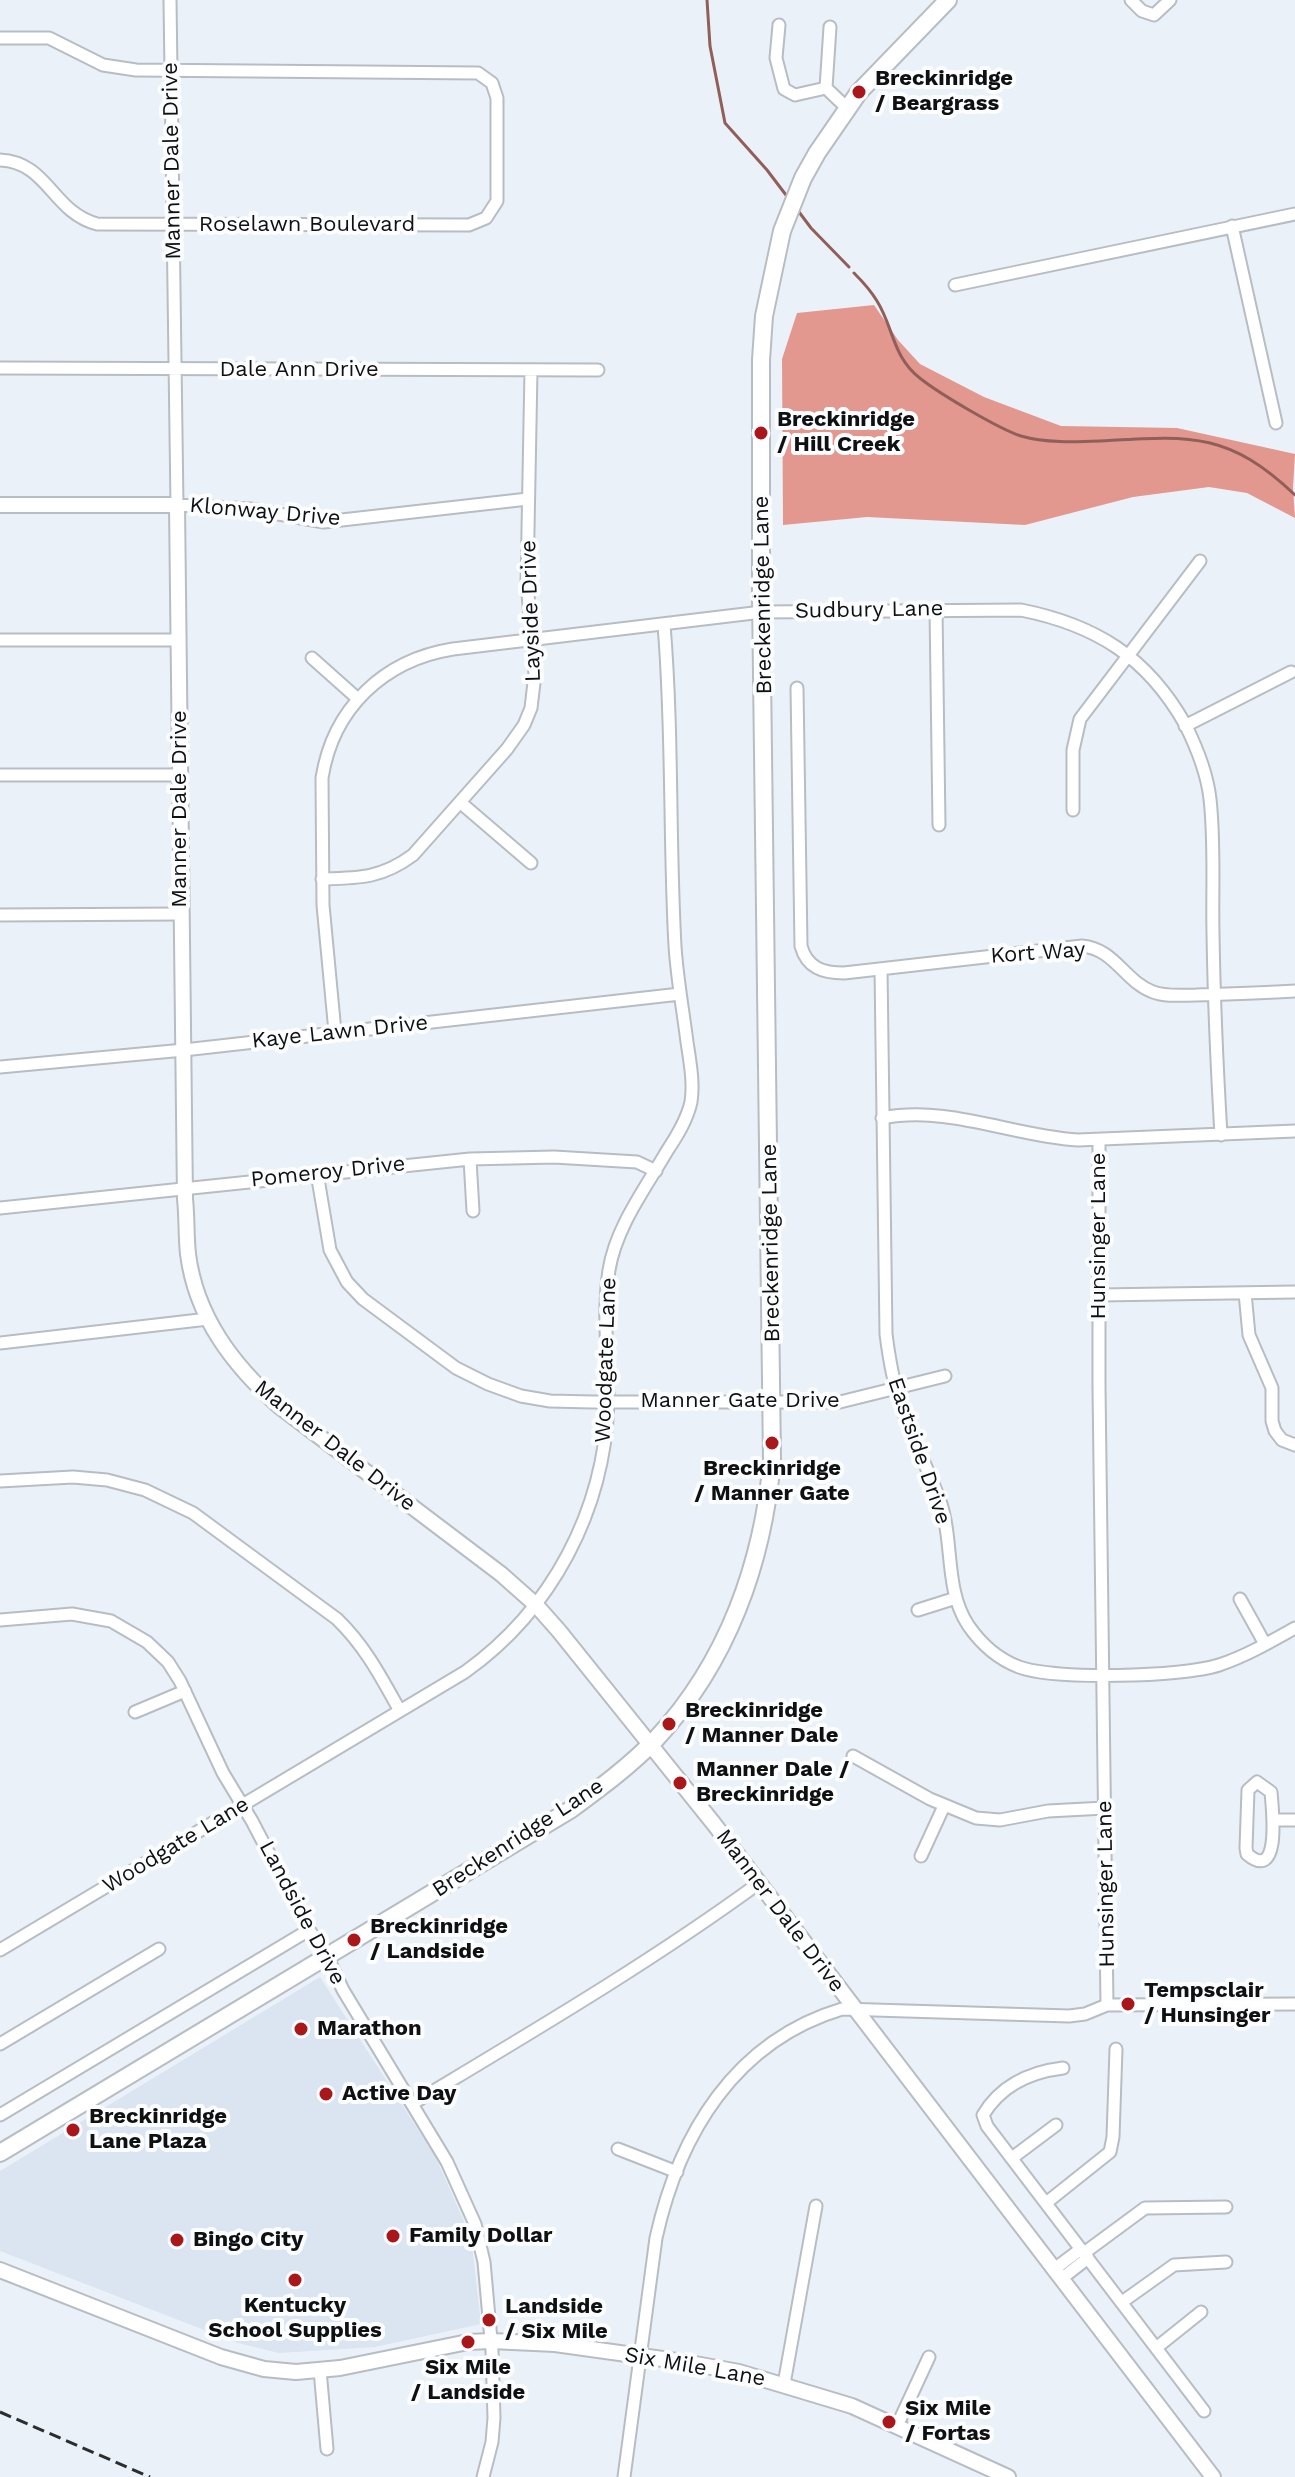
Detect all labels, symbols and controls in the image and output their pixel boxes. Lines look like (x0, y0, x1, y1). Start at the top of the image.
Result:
street label: Manner Dale Drive (157, 62, 187, 260)
place label: Breckinridge / Beargrass (875, 66, 1013, 118)
marker: Breckinridge / Beargrass (850, 83, 868, 101)
street label: Roselawn Boulevard (199, 212, 415, 238)
street label: Dale Ann Drive (219, 357, 379, 383)
place label: Breckinridge / Hill Creek (777, 407, 915, 458)
marker: Breckinridge / Hill Creek (752, 424, 770, 442)
street label: Klonway Drive (188, 492, 342, 532)
street label: Breckenridge Lane (748, 495, 778, 695)
street label: Layside Drive (515, 539, 547, 683)
street label: Sudbury Lane (795, 596, 943, 624)
street label: Manner Dale Drive (167, 710, 193, 908)
street label: Kort Way (990, 937, 1086, 969)
street label: Kaye Lawn Drive (251, 1010, 429, 1054)
street label: Breckenridge Lane (756, 1143, 786, 1343)
street label: Pomeroy Drive (249, 1151, 407, 1193)
street label: Hunsinger Lane (1086, 1152, 1112, 1320)
street label: Woodgate Lane (590, 1277, 622, 1443)
street label: Eastside Drive (882, 1374, 956, 1528)
street label: Manner Dale Drive (249, 1375, 421, 1517)
street label: Manner Gate Drive (640, 1388, 840, 1414)
marker: Breckinridge / Manner Gate (763, 1434, 781, 1452)
place label: Breckinridge / Manner Gate (694, 1456, 850, 1508)
place label: Breckinridge / Manner Dale (685, 1698, 838, 1750)
marker: Breckinridge / Manner Dale (660, 1715, 678, 1733)
place label: Manner Dale / Breckinridge (696, 1757, 849, 1808)
street label: Breckenridge Lane (427, 1773, 609, 1903)
marker: Manner Dale / Breckinridge (671, 1774, 689, 1792)
street label: Woodgate Lane (98, 1791, 254, 1899)
street label: Hunsinger Lane (1091, 1800, 1121, 1968)
street label: Manner Dale Drive (710, 1824, 850, 1998)
street label: Landside Drive (253, 1837, 351, 1989)
place label: Breckinridge / Landside (370, 1914, 508, 1966)
marker: Breckinridge / Landside (345, 1931, 363, 1949)
place label: Tempsclair / Hunsinger (1144, 1978, 1270, 2030)
marker: Tempsclair / Hunsinger (1119, 1995, 1137, 2013)
place label: Marathon (317, 2016, 422, 2042)
marker: Marathon (292, 2020, 310, 2038)
place label: Active Day (342, 2081, 456, 2107)
marker: Active Day (317, 2085, 335, 2103)
place label: Breckinridge Lane Plaza (89, 2104, 227, 2156)
marker: Breckinridge Lane Plaza (64, 2121, 82, 2139)
place label: Family Dollar (409, 2223, 553, 2249)
place label: Bingo City (193, 2227, 303, 2253)
marker: Family Dollar (384, 2227, 402, 2245)
marker: Bingo City (168, 2231, 186, 2249)
marker: Kentucky School Supplies (286, 2271, 304, 2289)
place label: Kentucky School Supplies (208, 2293, 382, 2344)
place label: Landside / Six Mile (505, 2294, 608, 2346)
marker: Landside / Six Mile (480, 2311, 498, 2329)
marker: Six Mile / Landside (459, 2333, 477, 2351)
street label: Six Mile Lane (623, 2342, 767, 2392)
place label: Six Mile / Landside (411, 2355, 525, 2406)
place label: Six Mile / Fortas (905, 2396, 991, 2448)
marker: Six Mile / Fortas (880, 2413, 898, 2431)

